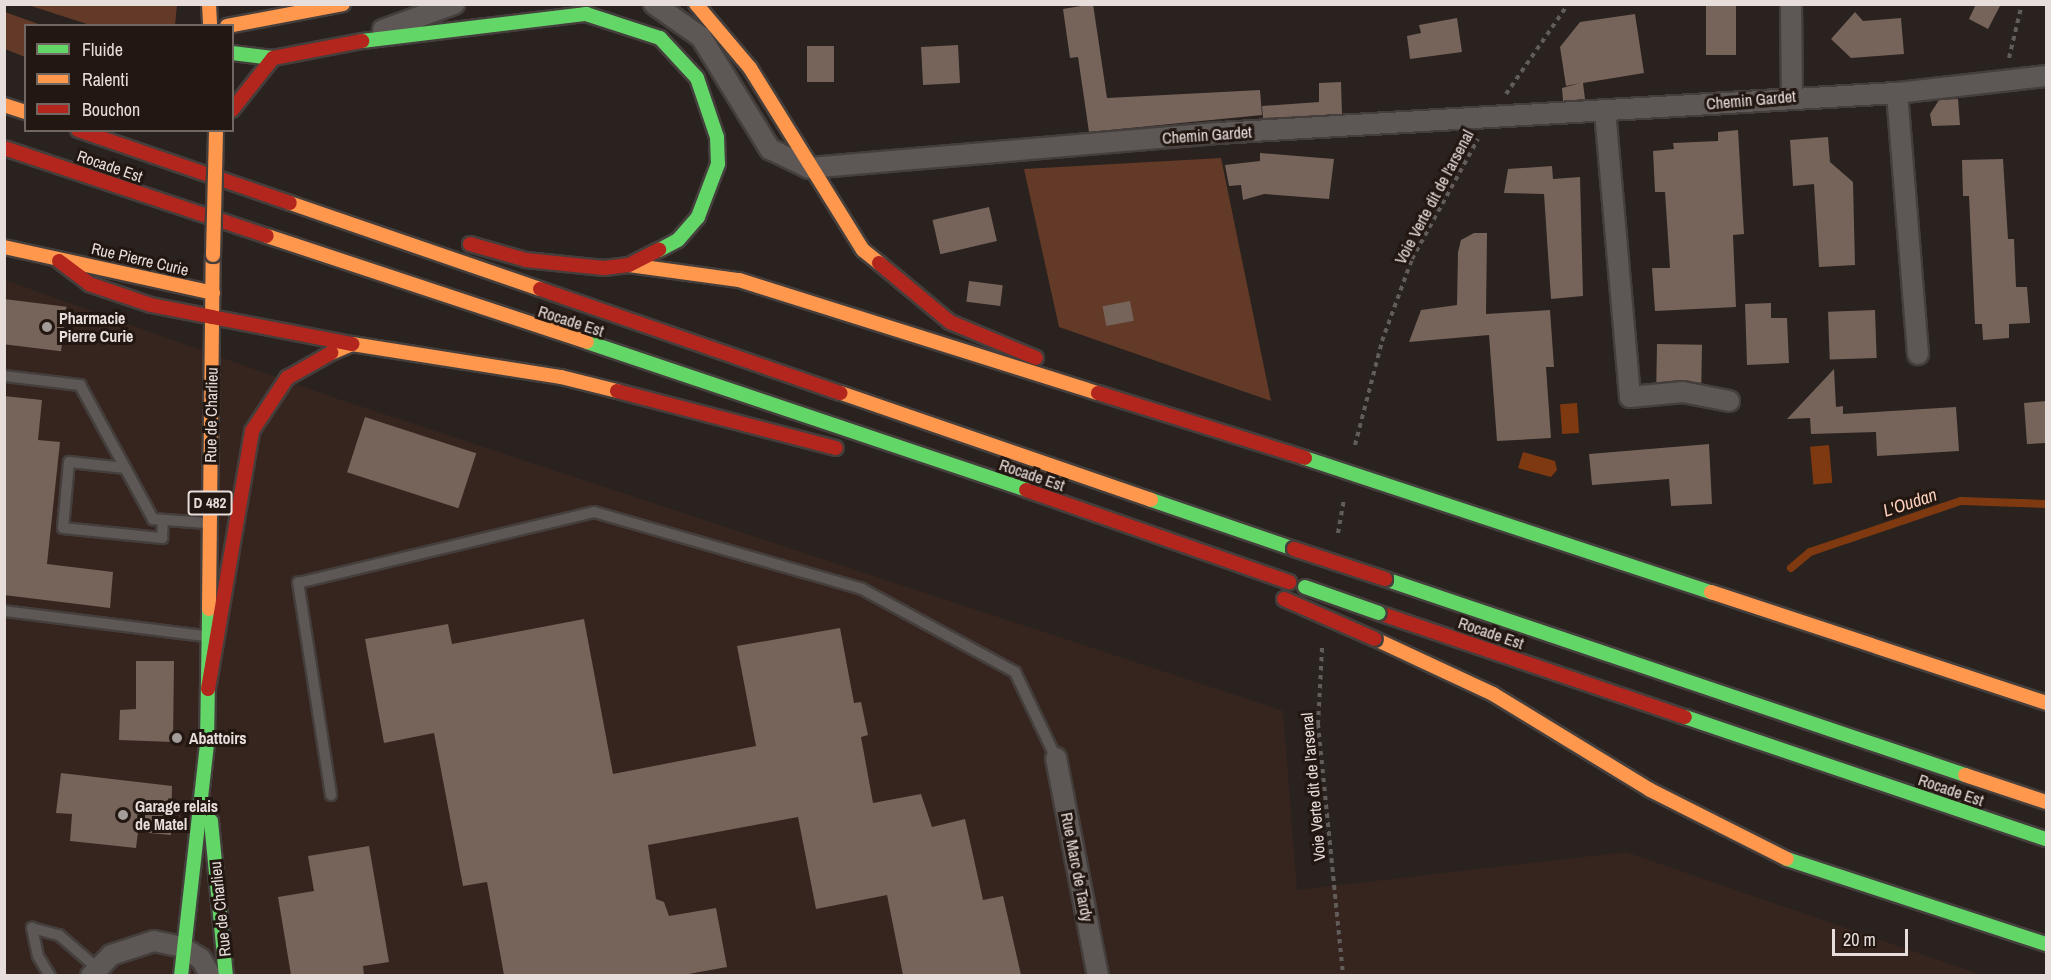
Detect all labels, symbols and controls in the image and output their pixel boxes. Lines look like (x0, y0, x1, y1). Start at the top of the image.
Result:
legend (24, 24, 234, 132)
text: Fluide (82, 37, 123, 62)
text: Ralenti (82, 67, 129, 92)
street label: Chemin Gardet (1705, 87, 1797, 113)
text: Bouchon (82, 97, 140, 122)
street label: Chemin Gardet (1162, 122, 1252, 148)
street label: Voie Verte dit de l'arsenal (1391, 127, 1477, 267)
street label: Rocade Est (75, 146, 145, 186)
street label: Rue Pierre Curie (90, 238, 190, 280)
street label: Rocade Est (536, 301, 606, 341)
place label: Pharmacie Pierre Curie (59, 308, 133, 346)
marker: Pharmacie Pierre Curie (40, 320, 54, 334)
street label: Rue de Charlieu (201, 367, 221, 463)
street label: Rocade Est (997, 455, 1067, 495)
water label: L'Oudan (1880, 484, 1940, 522)
road number: D 482 (188, 491, 232, 515)
street label: Rocade Est (1456, 613, 1526, 653)
street label: Voie Verte dit de l'arsenal (1297, 712, 1329, 862)
place label: Abattoirs (189, 728, 247, 748)
marker: Abattoirs (170, 731, 184, 745)
street label: Rocade Est (1916, 770, 1986, 810)
place label: Garage relais de Matel (135, 796, 218, 834)
marker: Garage relais de Matel (116, 808, 130, 822)
street label: Rue Marc de Tardy (1057, 811, 1097, 923)
street label: Rue de Charlieu (205, 860, 235, 958)
scale bar (1835, 917, 1912, 955)
text: 20 m (1843, 927, 1876, 952)

